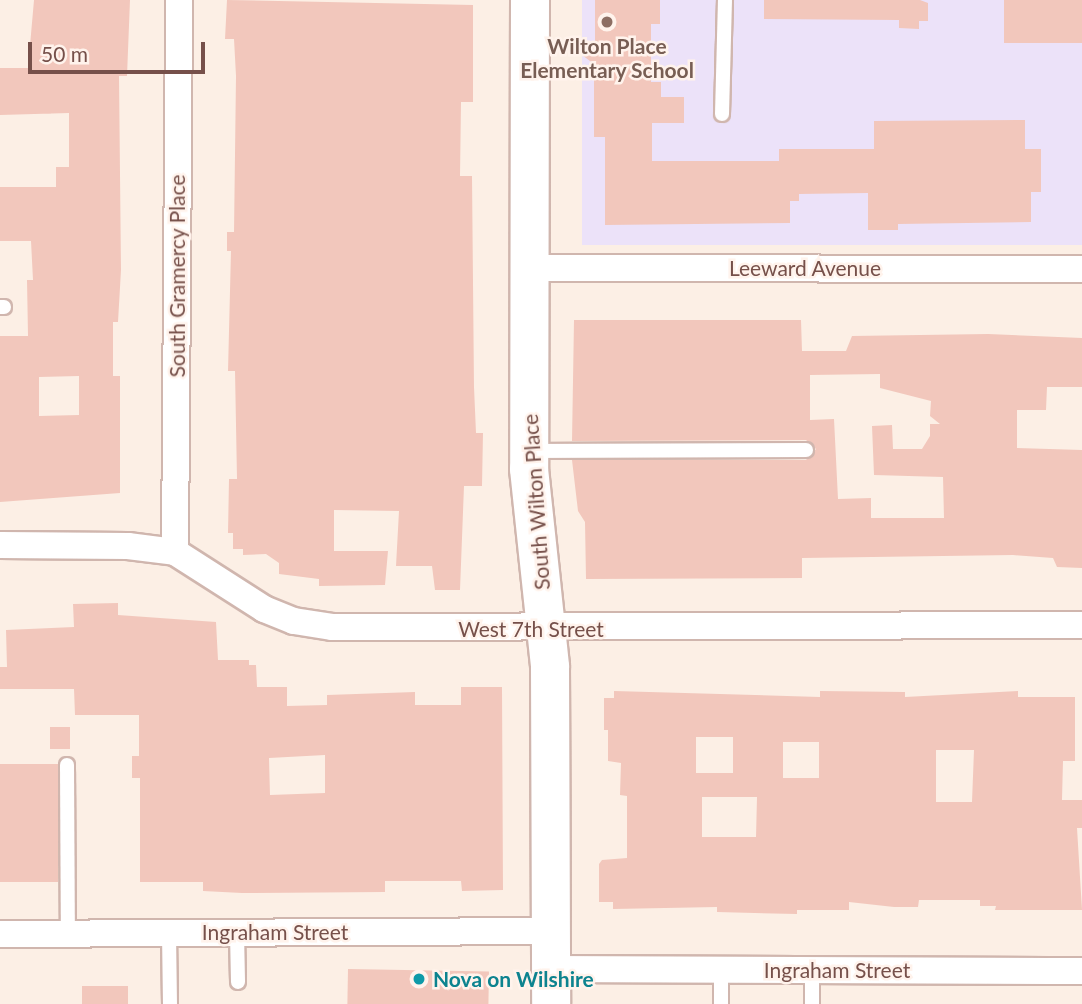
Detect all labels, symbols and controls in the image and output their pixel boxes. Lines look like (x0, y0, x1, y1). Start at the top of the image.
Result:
marker: Wilton Place Elementary School (599, 14, 615, 30)
scale bar (32, 28, 208, 72)
place label: Wilton Place Elementary School (520, 33, 694, 83)
text: 50 m (41, 41, 88, 66)
street label: South Gramercy Place (164, 174, 190, 378)
street label: Leeward Avenue (729, 255, 881, 281)
street label: South Wilton Place (517, 413, 555, 591)
street label: West 7th Street (458, 616, 604, 642)
street label: Ingraham Street (202, 919, 348, 945)
street label: Ingraham Street (764, 957, 910, 983)
place label: Nova on Wilshire (433, 966, 594, 992)
marker: Nova on Wilshire (411, 971, 427, 987)

